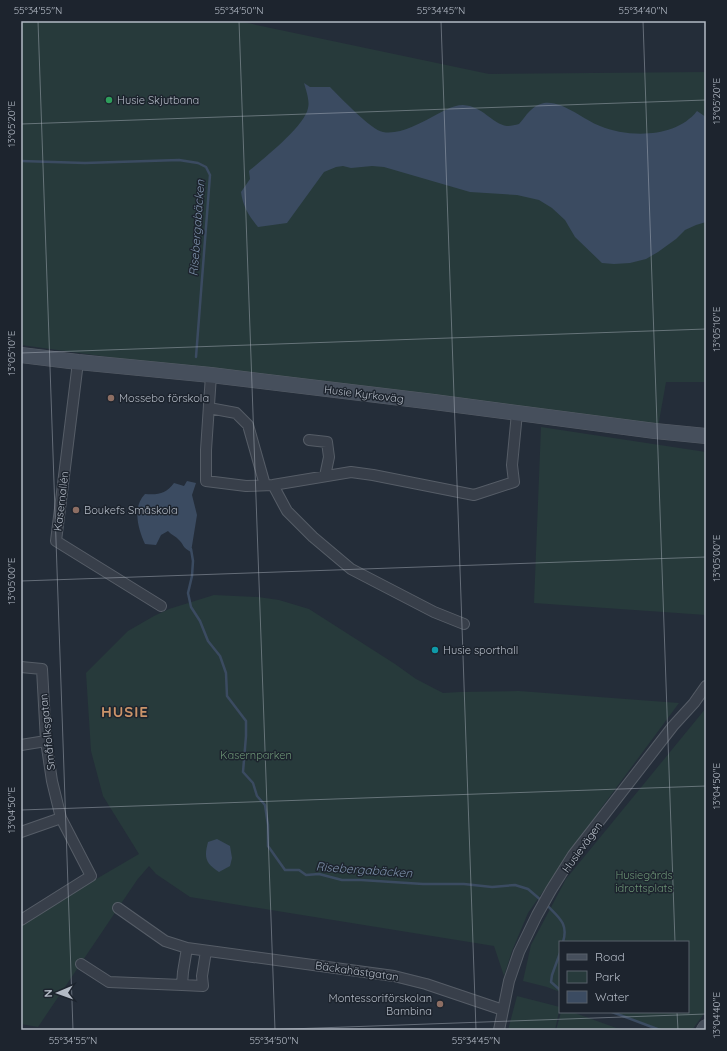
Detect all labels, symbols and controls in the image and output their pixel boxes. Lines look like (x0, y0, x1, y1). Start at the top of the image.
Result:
text: 55°34'55"N (14, 4, 62, 17)
text: 55°34'50"N (214, 4, 264, 17)
text: 55°34'45"N (417, 4, 465, 17)
text: 55°34'40"N (619, 4, 668, 17)
text: 13°05'20"E (710, 77, 723, 124)
place label: Husie Skjutbana (117, 93, 199, 107)
marker: Husie Skjutbana (104, 95, 114, 105)
text: 13°05'20"E (5, 100, 18, 147)
water label: Risebergabäcken (186, 178, 207, 277)
text: 13°05'10"E (710, 306, 723, 351)
text: 13°05'10"E (5, 330, 18, 375)
street label: Husie Kyrkoväg (323, 382, 405, 406)
place label: Mossebo förskola (119, 391, 209, 405)
marker: Mossebo förskola (106, 393, 116, 403)
street label: Kasernallén (50, 470, 72, 532)
place label: Boukefs Småskola (84, 503, 178, 517)
marker: Boukefs Småskola (71, 505, 81, 515)
text: 13°05'00"E (710, 534, 723, 582)
text: 13°05'00"E (5, 557, 18, 605)
place label: Husie sporthall (443, 643, 518, 657)
marker: Husie sporthall (430, 645, 440, 655)
street label: Småfolksgatan (36, 693, 58, 771)
district label: HUSIE (101, 702, 149, 721)
park label: Kasernparken (220, 748, 292, 762)
text: 13°04'50"E (710, 763, 723, 809)
text: 13°04'50"E (5, 787, 18, 833)
street label: Husievägen (559, 819, 605, 875)
water label: Risebergabäcken (315, 859, 414, 880)
park label: Husiegårds idrottsplats (615, 868, 673, 895)
legend (559, 941, 689, 1013)
text: Road (595, 949, 625, 964)
street label: Bäckahästgatan (314, 958, 400, 984)
text: Park (595, 969, 620, 984)
north arrow (38, 973, 78, 1013)
text: N (41, 989, 55, 998)
text: Water (595, 989, 630, 1004)
place label: Montessoriförskolan Bambina (329, 991, 432, 1018)
text: 13°04'40"E (710, 992, 723, 1038)
marker: Montessoriförskolan Bambina (435, 999, 445, 1009)
text: 55°34'55"N (49, 1034, 97, 1047)
text: 55°34'50"N (249, 1034, 299, 1047)
text: 55°34'45"N (452, 1034, 500, 1047)

